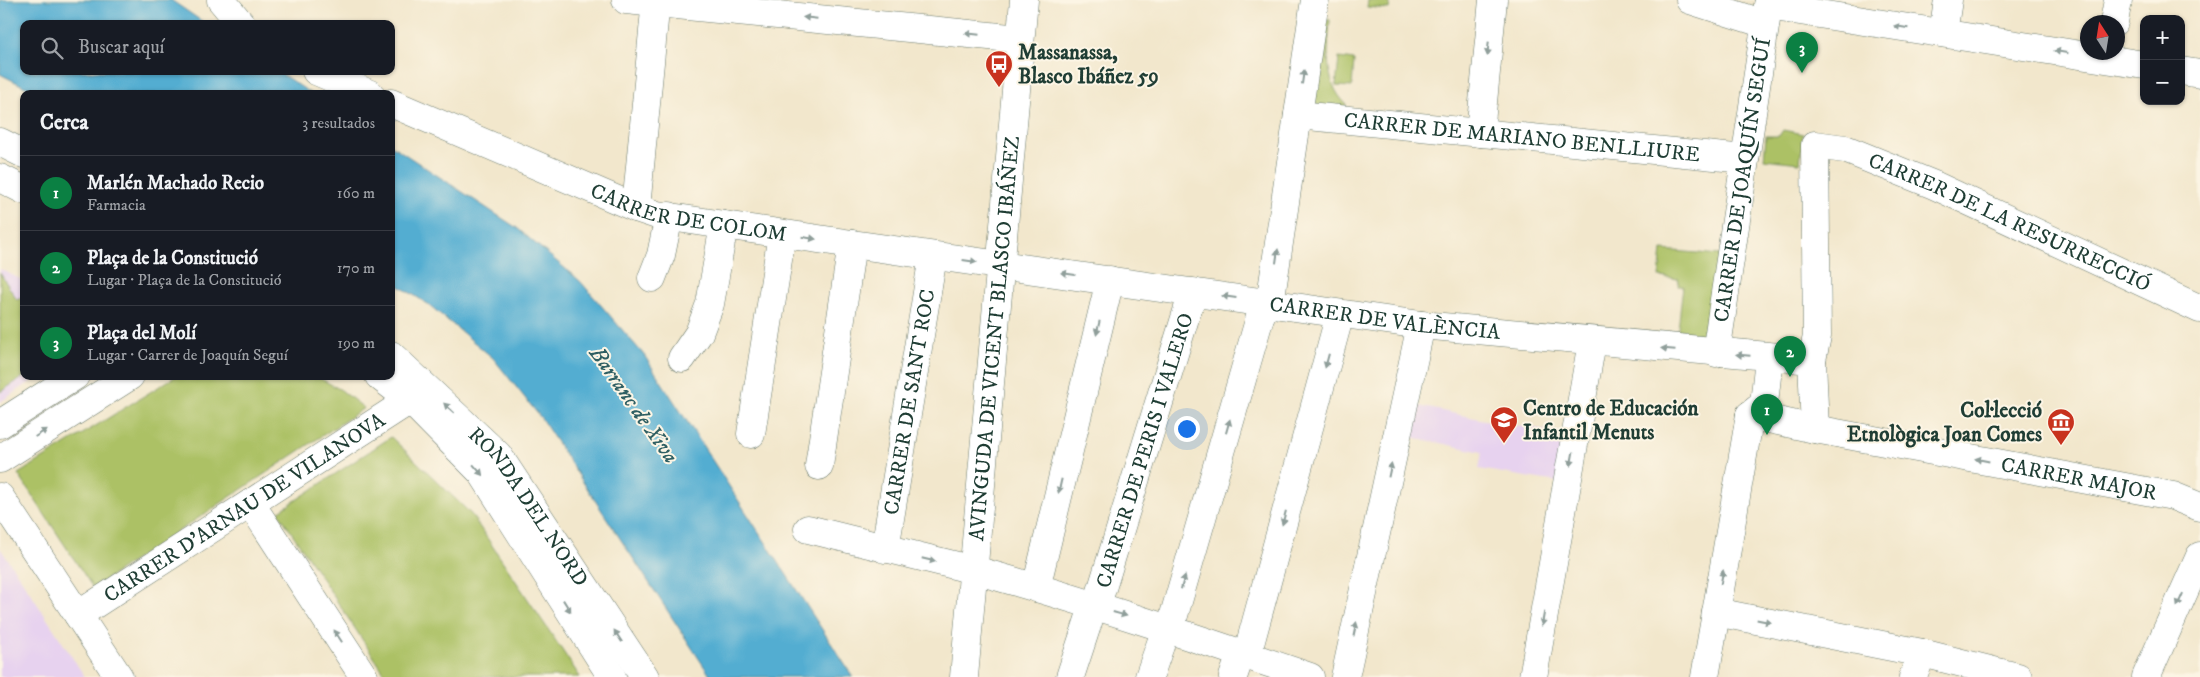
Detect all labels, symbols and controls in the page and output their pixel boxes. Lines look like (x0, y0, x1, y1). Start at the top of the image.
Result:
one-way arrow (802, 14, 818, 22)
north arrow (2080, 15, 2125, 60)
map controls (2140, 15, 2185, 105)
button: + (2140, 15, 2185, 60)
search box (20, 20, 395, 75)
one-way arrow (1892, 22, 1908, 30)
one-way arrow (964, 30, 980, 38)
pin: 3 (1786, 32, 1818, 73)
icon: search (38, 34, 66, 62)
street label: CARRER DE JOAQUÍN SEGUÍ (1709, 35, 1777, 324)
text: Buscar aquí (78, 36, 164, 59)
place label: Massanassa, Blasco Ibáñez 59 (1018, 40, 1159, 90)
one-way arrow (1484, 41, 1492, 57)
one-way arrow (2053, 48, 2069, 56)
bus stop icon: Massanassa, Blasco Ibáñez 59 (984, 49, 1014, 88)
button: − (2140, 60, 2185, 105)
one-way arrow (1300, 69, 1308, 85)
street label: CARRER DE MARIANO BENLLIURE (1342, 108, 1701, 169)
text: Cerca (40, 110, 88, 136)
text: 3 resultados (302, 113, 375, 133)
street label: AVINGUDA DE VICENT BLASCO IBÁÑEZ (964, 135, 1026, 542)
street label: CARRER DE LA RESURRECCIÓ (1864, 148, 2155, 298)
text: Marlén Machado Recio (87, 172, 264, 195)
street label: CARRER DE COLOM (586, 178, 788, 248)
text: 1 (53, 183, 59, 203)
text: 160 m (337, 183, 375, 203)
text: Farmacia (87, 195, 146, 215)
one-way arrow (802, 234, 818, 242)
text: Plaça de la Constitució (87, 247, 258, 270)
one-way arrow (1274, 247, 1282, 263)
one-way arrow (962, 257, 978, 265)
text: 2 (52, 258, 60, 278)
text: 170 m (337, 258, 375, 278)
text: Lugar · Plaça de la Constitució (87, 270, 281, 290)
one-way arrow (1059, 270, 1075, 278)
street label: CARRER DE SANT ROC (879, 287, 941, 517)
street label: CARRER DE VALÈNCIA (1268, 292, 1502, 346)
one-way arrow (1220, 293, 1236, 301)
street label: CARRER DE PERIS I VALERO (1091, 310, 1200, 591)
one-way arrow (1094, 320, 1102, 335)
text: Plaça del Molí (87, 322, 196, 345)
text: 3 (53, 333, 59, 353)
text: 190 m (337, 333, 375, 353)
pin: 2 (1774, 336, 1806, 377)
water label: Barranc de Xiva (583, 340, 684, 469)
one-way arrow (1660, 344, 1676, 352)
text: Lugar · Carrer de Joaquín Seguí (87, 345, 288, 365)
one-way arrow (1735, 351, 1751, 359)
one-way arrow (1323, 354, 1331, 369)
pin: 1 (1751, 394, 1783, 435)
place label: Centro de Educación Infantil Menuts (1523, 396, 1700, 446)
place label: Col·lecció Etnològica Joan Comes (1847, 398, 2042, 448)
one-way arrow (443, 402, 455, 414)
school or university icon: Centro de Educación Infantil Menuts (1489, 405, 1519, 444)
street label: CARRER D'ARNAU DE VILANOVA (99, 407, 391, 609)
museum icon: Col·lecció Etnològica Joan Comes (2046, 407, 2076, 446)
your location (1174, 416, 1200, 442)
one-way arrow (1225, 418, 1233, 433)
street label: RONDA DEL NORD (462, 422, 593, 592)
one-way arrow (34, 428, 48, 438)
one-way arrow (1567, 451, 1575, 467)
street label: CARRER MAJOR (1999, 452, 2159, 507)
one-way arrow (1974, 456, 1989, 464)
one-way arrow (1386, 462, 1394, 478)
one-way arrow (473, 463, 484, 476)
one-way arrow (1056, 478, 1064, 493)
one-way arrow (1280, 511, 1288, 526)
one-way arrow (922, 556, 937, 564)
one-way arrow (1719, 569, 1727, 585)
one-way arrow (1180, 574, 1188, 589)
one-way arrow (2176, 593, 2184, 607)
one-way arrow (562, 599, 571, 612)
one-way arrow (1113, 611, 1128, 619)
one-way arrow (1539, 611, 1547, 626)
one-way arrow (1756, 617, 1772, 625)
one-way arrow (1352, 621, 1360, 637)
one-way arrow (333, 630, 342, 643)
one-way arrow (613, 630, 623, 643)

